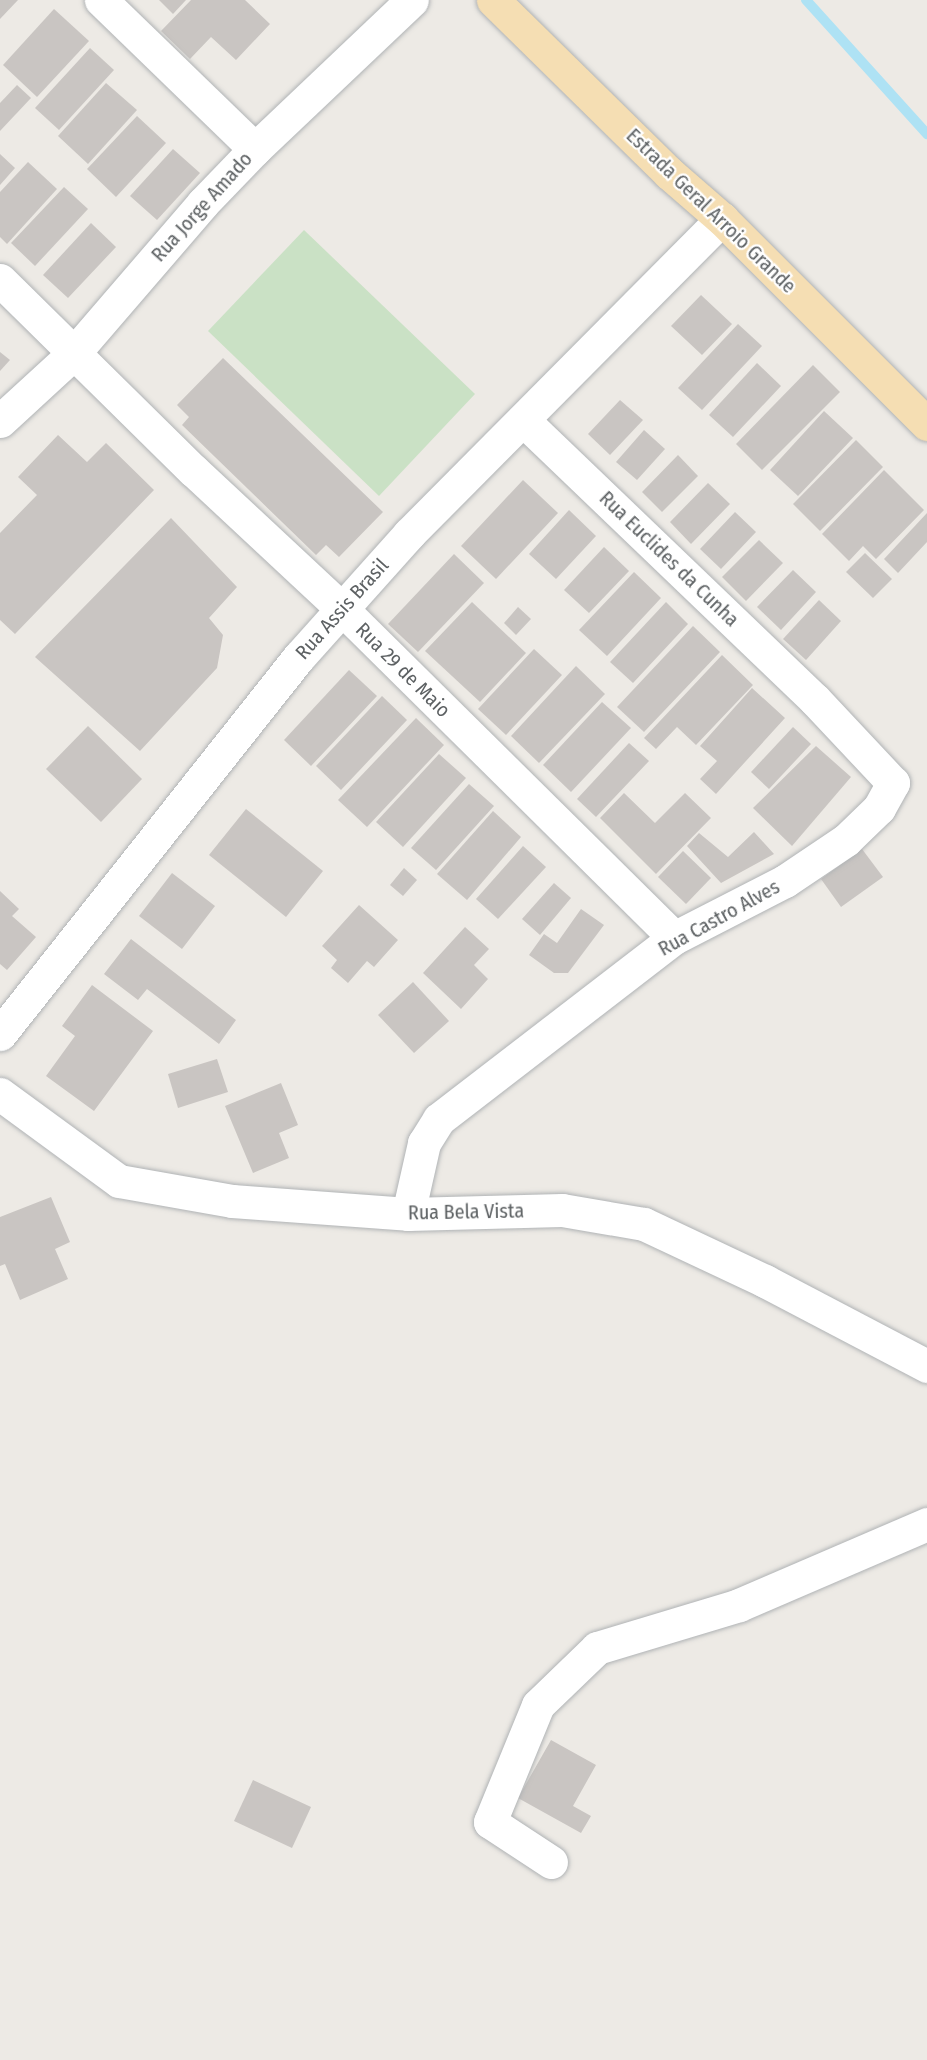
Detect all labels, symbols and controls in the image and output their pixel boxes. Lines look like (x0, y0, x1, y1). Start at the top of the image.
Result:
street label: Estrada Geral Arroio Grande (621, 124, 801, 298)
street label: Rua Jorge Amado (147, 147, 257, 267)
street label: Rua Euclides da Cunha (594, 486, 744, 632)
street label: Rua Assis Brasil (290, 554, 394, 664)
street label: Rua 29 de Maio (351, 618, 455, 722)
street label: Rua Castro Alves (654, 875, 784, 961)
street label: Rua Bela Vista (408, 1199, 524, 1225)

